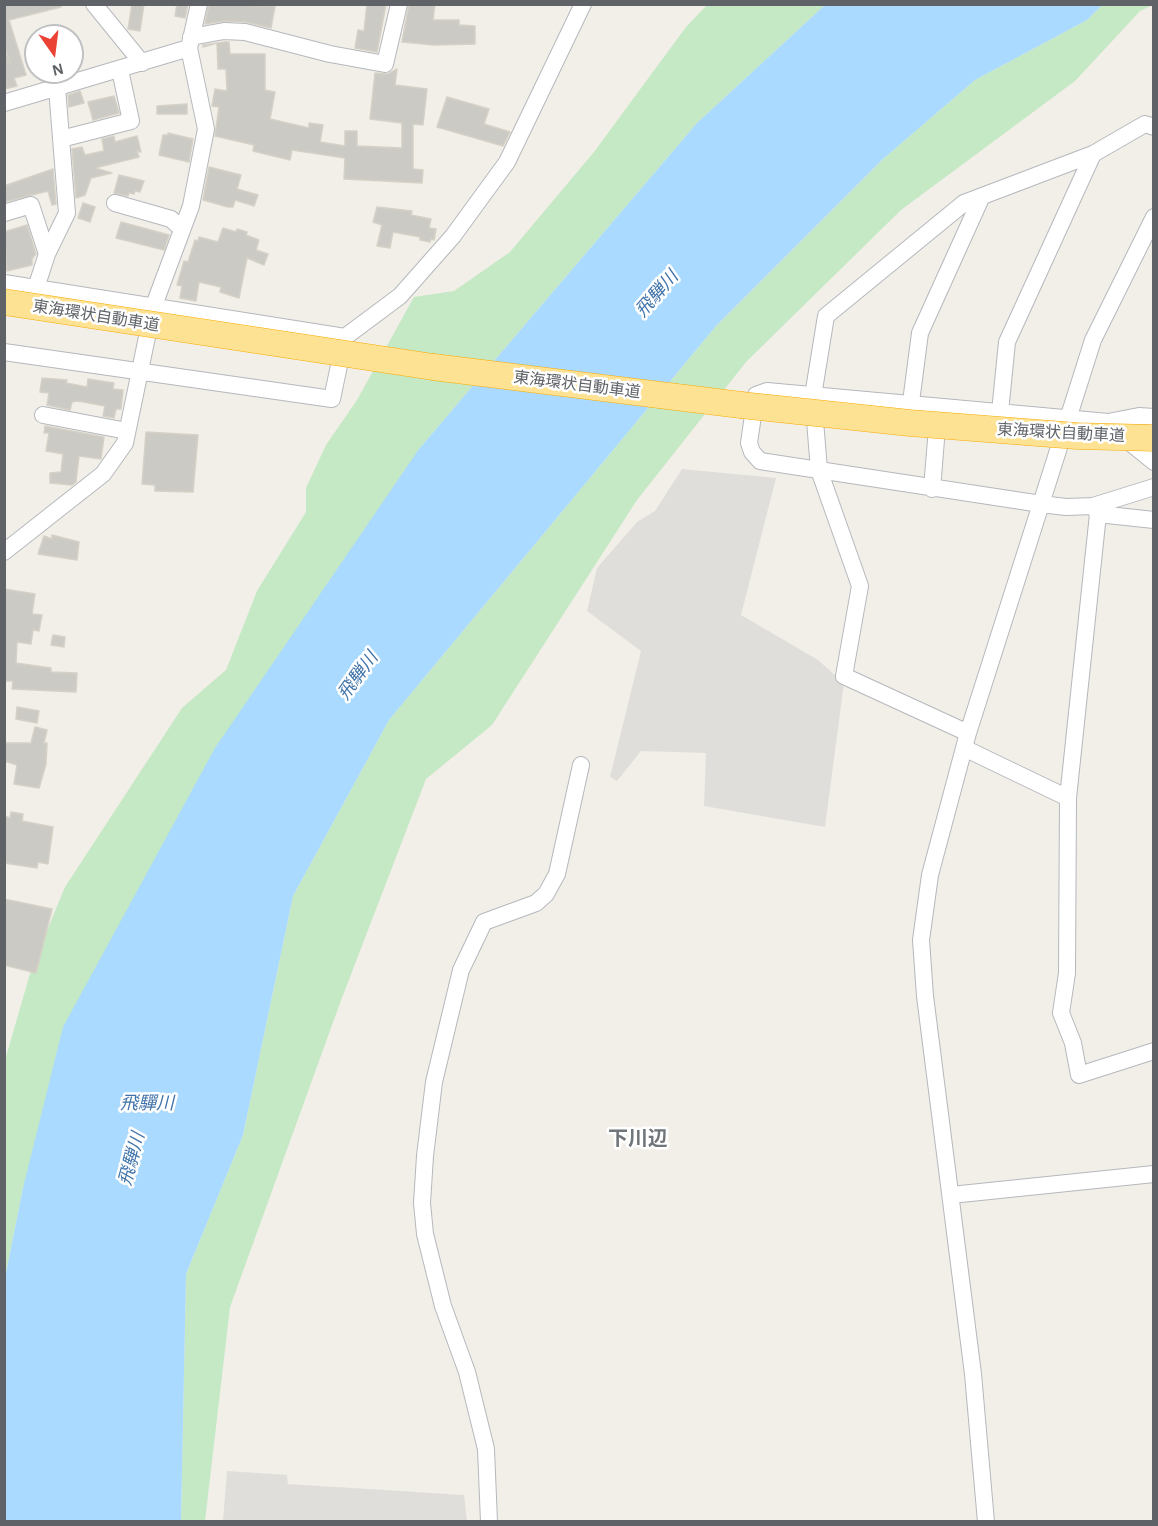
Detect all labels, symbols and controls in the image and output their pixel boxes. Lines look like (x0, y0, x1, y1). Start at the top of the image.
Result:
north arrow (24, 24, 84, 84)
text: N (51, 60, 65, 79)
water label: 飛騨川 (631, 267, 683, 321)
street label: 東海環状自動車道 (31, 297, 161, 335)
street label: 東海環状自動車道 (512, 368, 642, 402)
street label: 東海環状自動車道 (997, 420, 1125, 446)
water label: 飛騨川 (333, 648, 383, 704)
water label: 飛驒川 (120, 1093, 174, 1115)
district label: 下川辺 (608, 1127, 668, 1151)
water label: 飛騨川 (115, 1130, 149, 1188)

